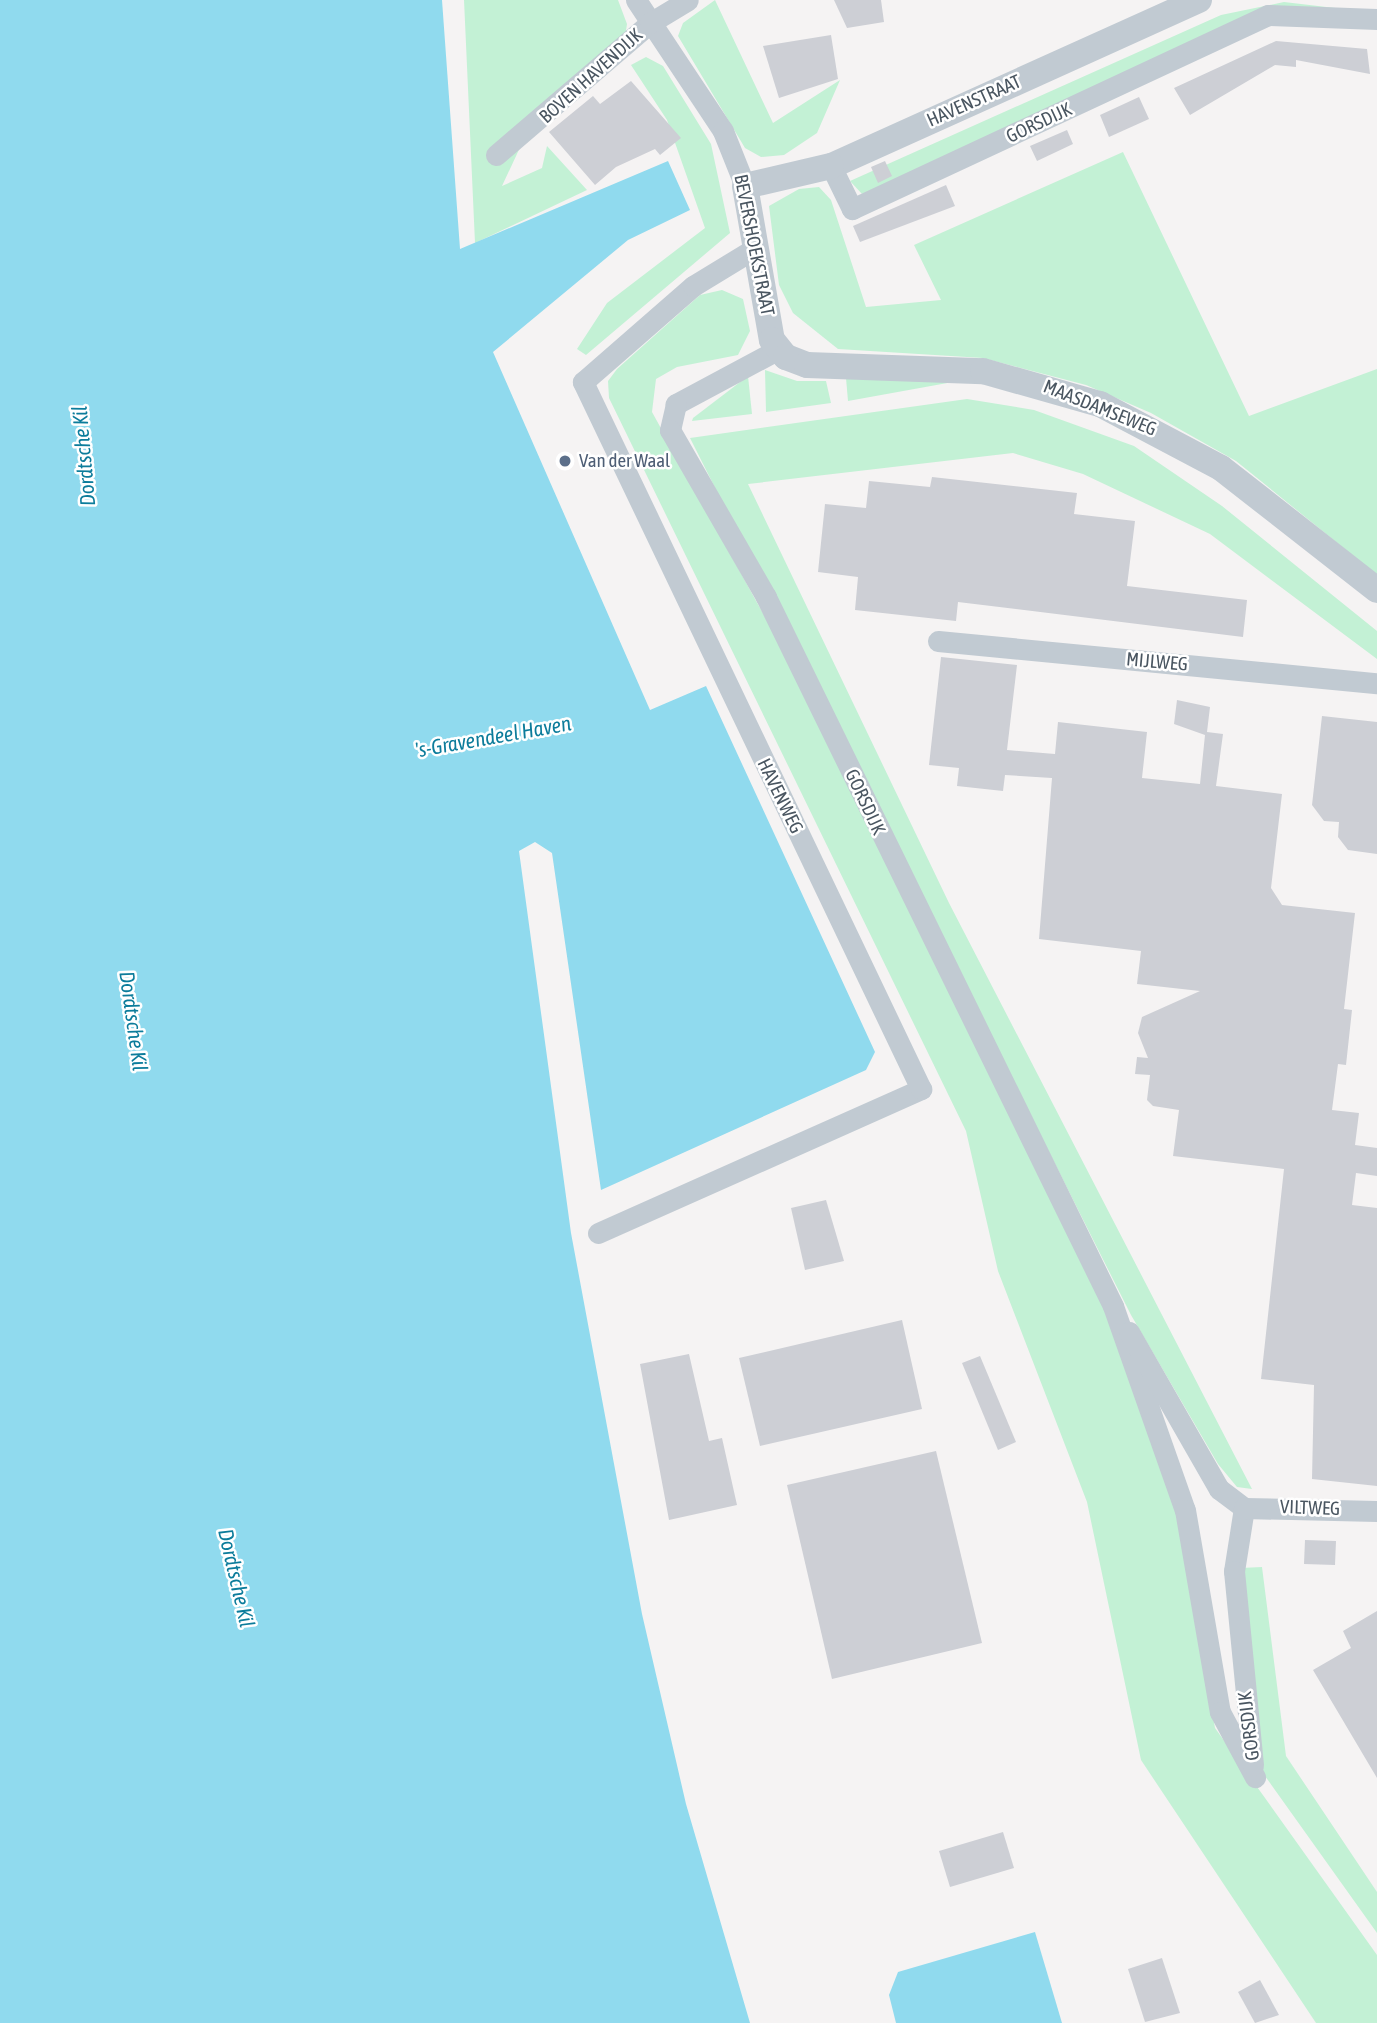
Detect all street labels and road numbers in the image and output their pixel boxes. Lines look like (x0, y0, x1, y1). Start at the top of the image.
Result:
street label: BOVEN HAVENDIJK (535, 24, 647, 128)
street label: HAVENSTRAAT (923, 70, 1025, 132)
street label: GORSDIJK (1003, 98, 1075, 148)
street label: BEVERSHOEKSTRAAT (729, 172, 779, 318)
street label: MAASDAMSEWEG (1040, 375, 1160, 441)
street label: MIJLWEG (1125, 648, 1189, 676)
street label: HAVENWEG (752, 755, 808, 837)
street label: GORSDIJK (840, 766, 890, 838)
street label: VILTWEG (1280, 1496, 1340, 1520)
street label: GORSDIJK (1233, 1690, 1265, 1762)

